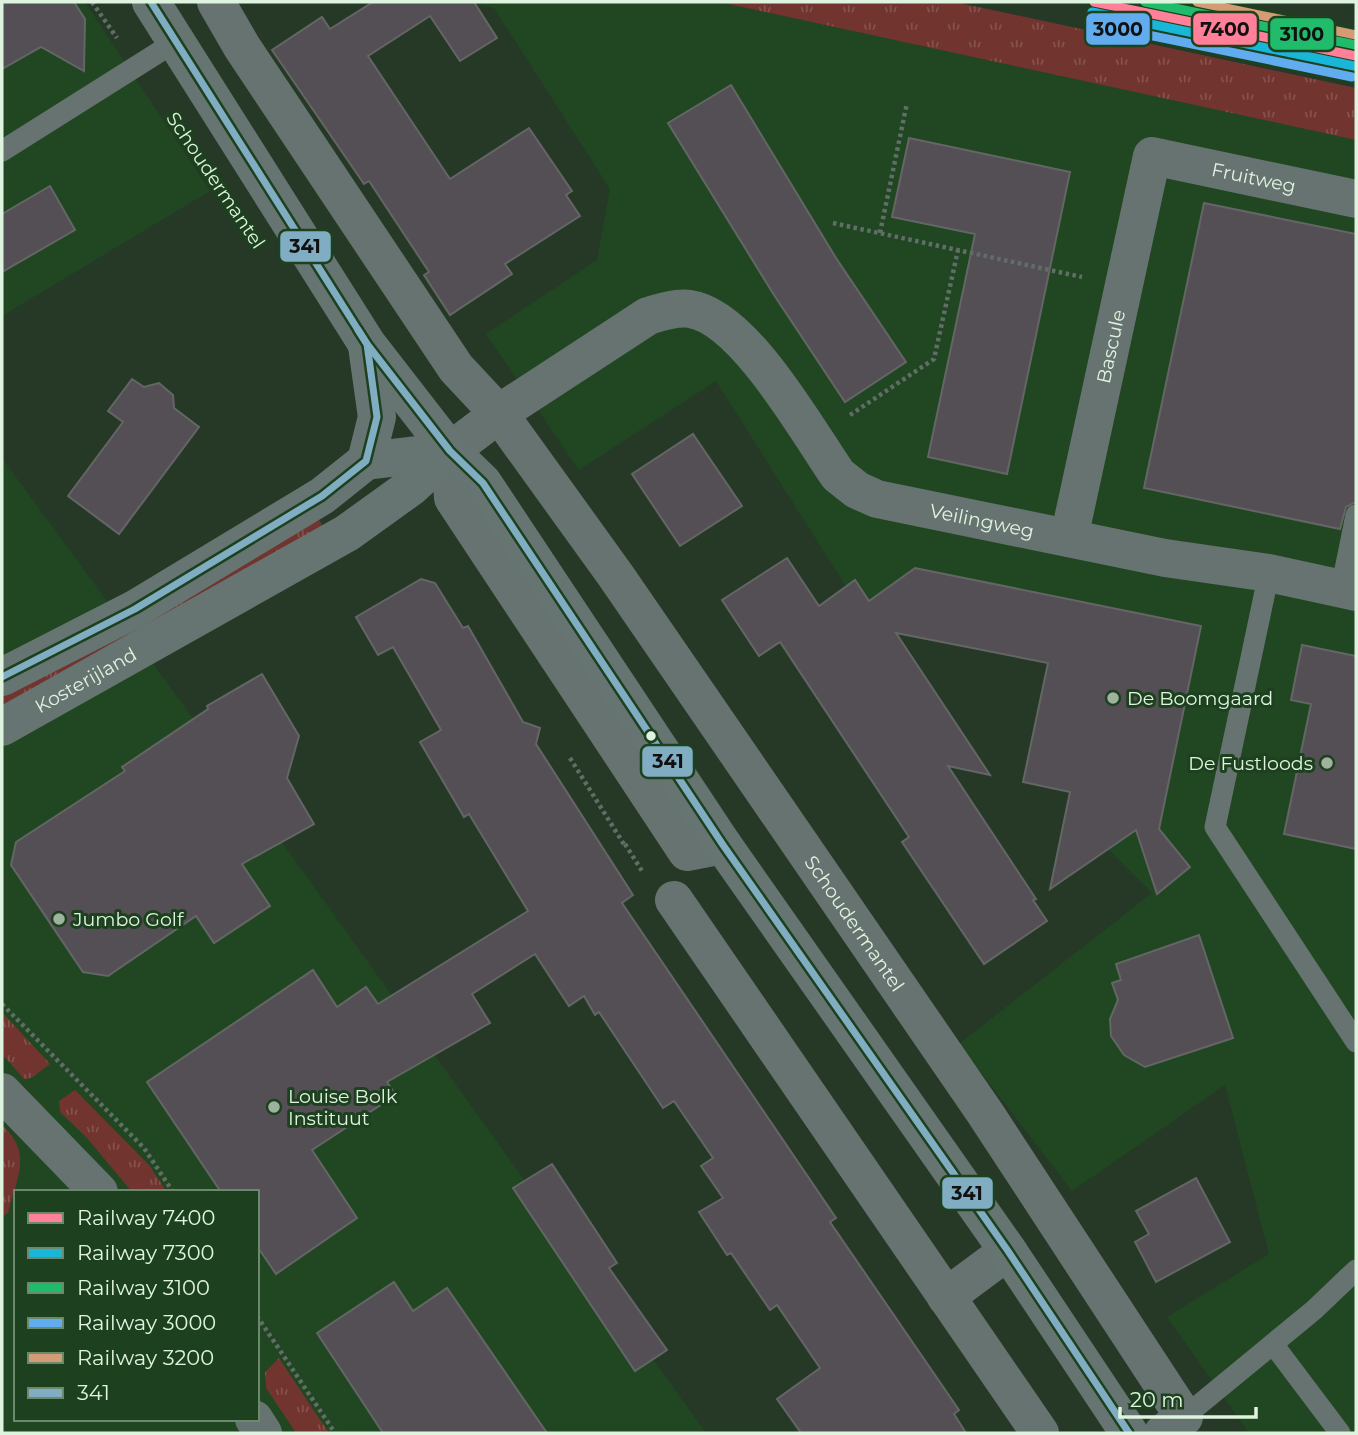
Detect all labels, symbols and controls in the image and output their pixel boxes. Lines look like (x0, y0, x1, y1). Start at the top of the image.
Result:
line badge: 3000 (1085, 12, 1151, 46)
line badge: 7400 (1192, 12, 1258, 46)
line badge: 3100 (1269, 17, 1335, 51)
text: 3000 (1092, 18, 1143, 41)
text: 7400 (1200, 18, 1250, 41)
text: 3100 (1279, 23, 1324, 46)
street label: Schoudermantel (161, 108, 270, 253)
street label: Fruitweg (1209, 158, 1298, 198)
line badge: 341 (279, 230, 332, 263)
text: 341 (288, 235, 321, 258)
street label: Bascule (1092, 308, 1130, 386)
street label: Veilingweg (928, 499, 1036, 543)
street label: Kosterijland (31, 643, 141, 718)
place label: De Boomgaard (1127, 687, 1273, 710)
marker: De Boomgaard (1105, 690, 1121, 706)
unlabelled marker (644, 729, 658, 743)
line badge: 341 (641, 745, 694, 778)
text: 341 (651, 750, 684, 773)
place label: De Fustloods (1188, 752, 1313, 775)
marker: De Fustloods (1319, 755, 1335, 771)
street label: Schoudermantel (799, 851, 909, 996)
place label: Jumbo Golf (72, 908, 185, 931)
marker: Jumbo Golf (51, 911, 67, 927)
place label: Louise Bolk Instituut (288, 1085, 398, 1130)
marker: Louise Bolk Instituut (266, 1099, 282, 1115)
line badge: 341 (941, 1176, 994, 1210)
text: 341 (950, 1182, 983, 1205)
legend (14, 1190, 259, 1421)
text: Railway 7400 (77, 1205, 215, 1230)
text: Railway 7300 (77, 1240, 215, 1265)
text: Railway 3100 (77, 1275, 210, 1300)
text: Railway 3000 (77, 1310, 216, 1335)
text: Railway 3200 (77, 1345, 214, 1370)
scale bar (1120, 1376, 1256, 1420)
text: 341 (77, 1380, 110, 1405)
text: 20 m (1130, 1387, 1184, 1412)

